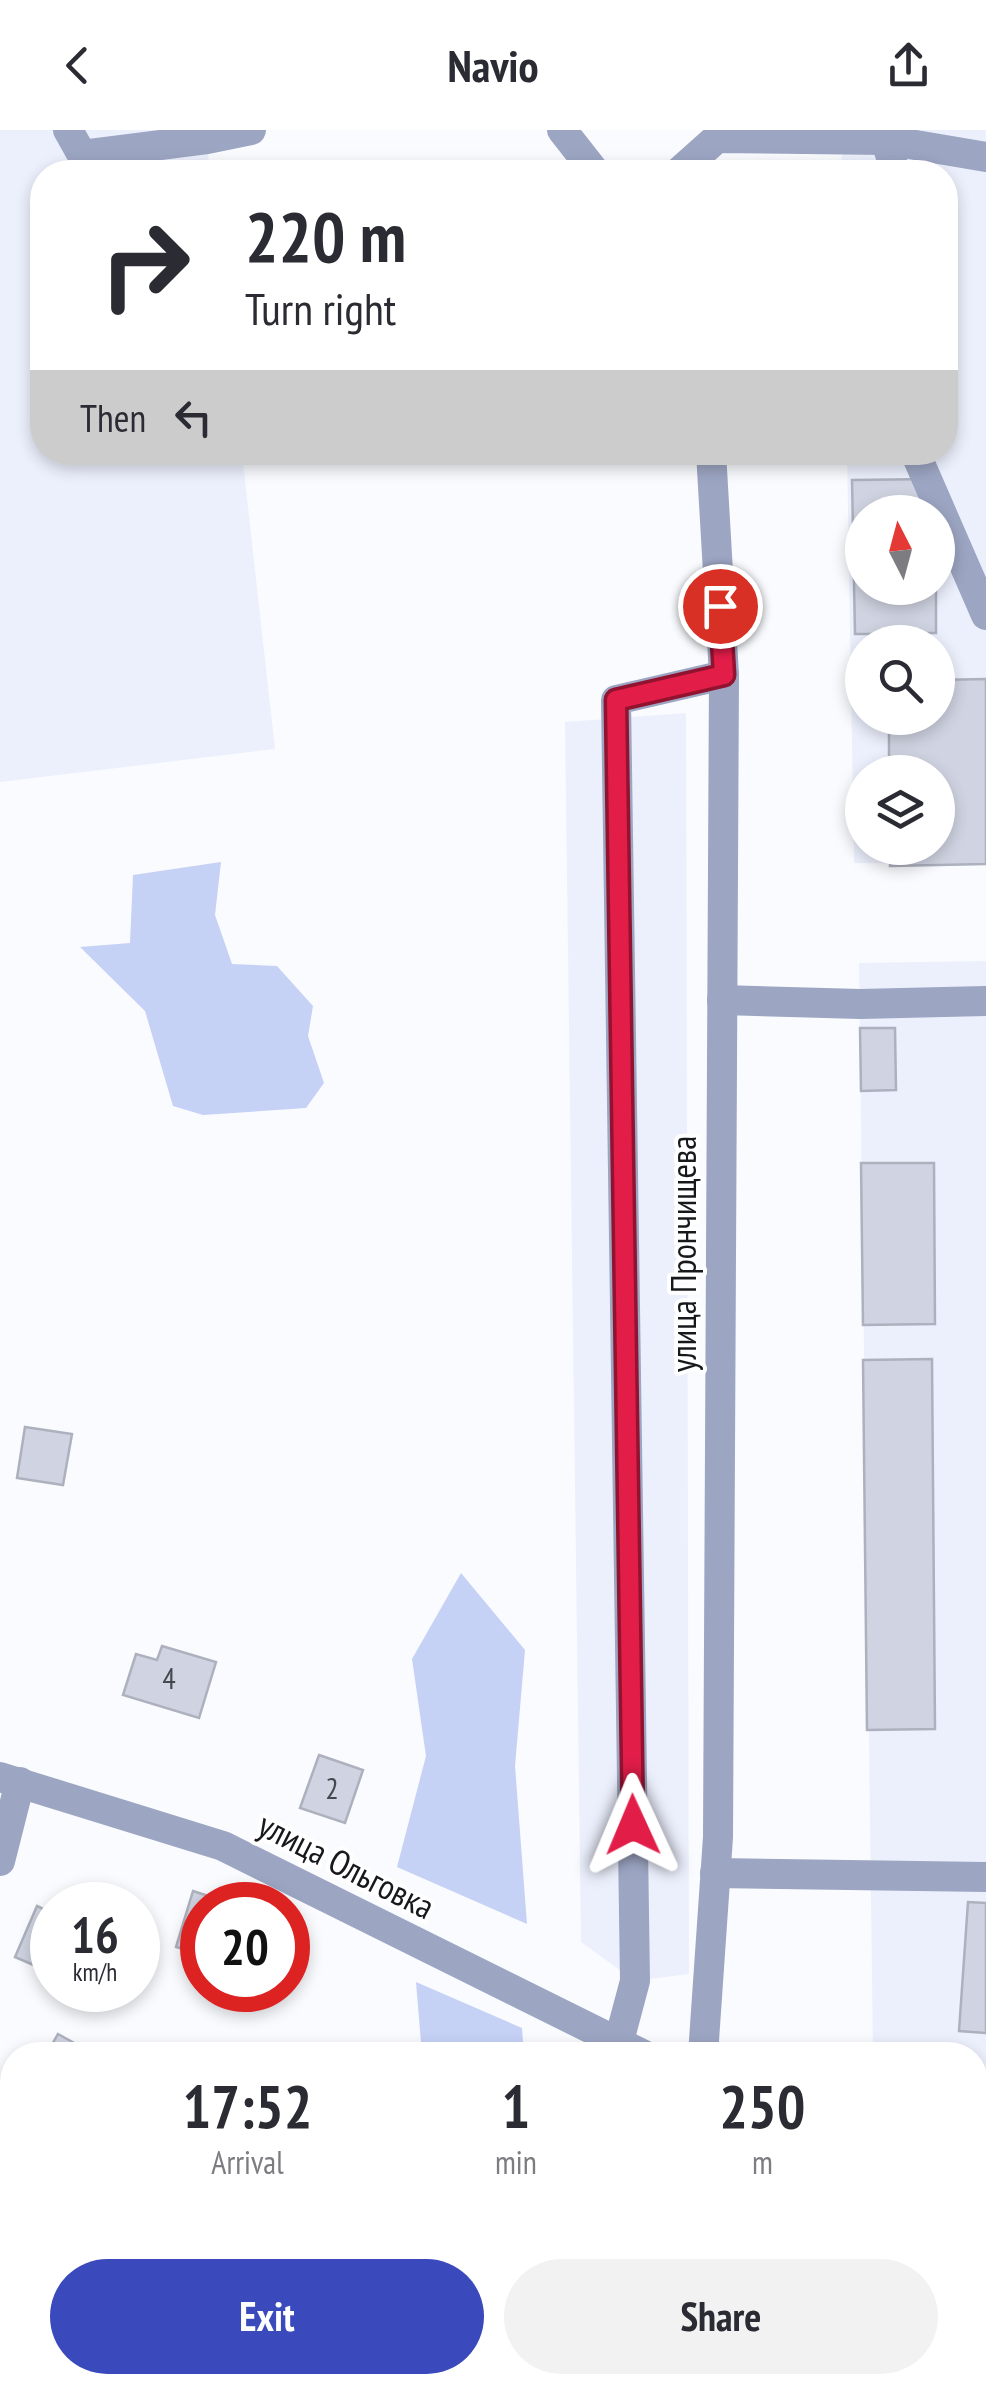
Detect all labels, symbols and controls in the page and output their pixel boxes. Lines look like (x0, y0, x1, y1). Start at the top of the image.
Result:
text: Navio (448, 36, 539, 94)
icon: back (50, 38, 105, 93)
icon: share (881, 38, 936, 93)
text: 220 m (245, 191, 406, 281)
icon: right (80, 200, 210, 330)
text: Turn right (245, 279, 396, 337)
icon: left (166, 390, 221, 445)
text: Then (80, 393, 146, 442)
north arrow (845, 495, 955, 605)
map controls (845, 495, 955, 865)
pin (678, 564, 763, 649)
icon: arrive (693, 579, 748, 634)
button: search (845, 625, 955, 735)
button: layers (845, 755, 955, 865)
street label: улица Прончищева (660, 1136, 706, 1372)
house number: 4 (162, 1658, 176, 1697)
house number: 2 (325, 1768, 339, 1807)
position arrow (581, 1773, 685, 1877)
street label: улица Ольговка (251, 1801, 442, 1929)
speed limit sign: 20 (180, 1882, 310, 2012)
text: 16 (71, 1902, 119, 1967)
text: km/h (73, 1956, 117, 1988)
text: 17:52 (183, 2067, 312, 2145)
text: 1 (502, 2067, 530, 2145)
text: 250 (719, 2067, 805, 2145)
text: Arrival (211, 2141, 284, 2183)
text: min (495, 2141, 537, 2183)
text: m (752, 2141, 773, 2183)
button: Exit (50, 2259, 484, 2374)
button: Share (504, 2259, 938, 2374)

